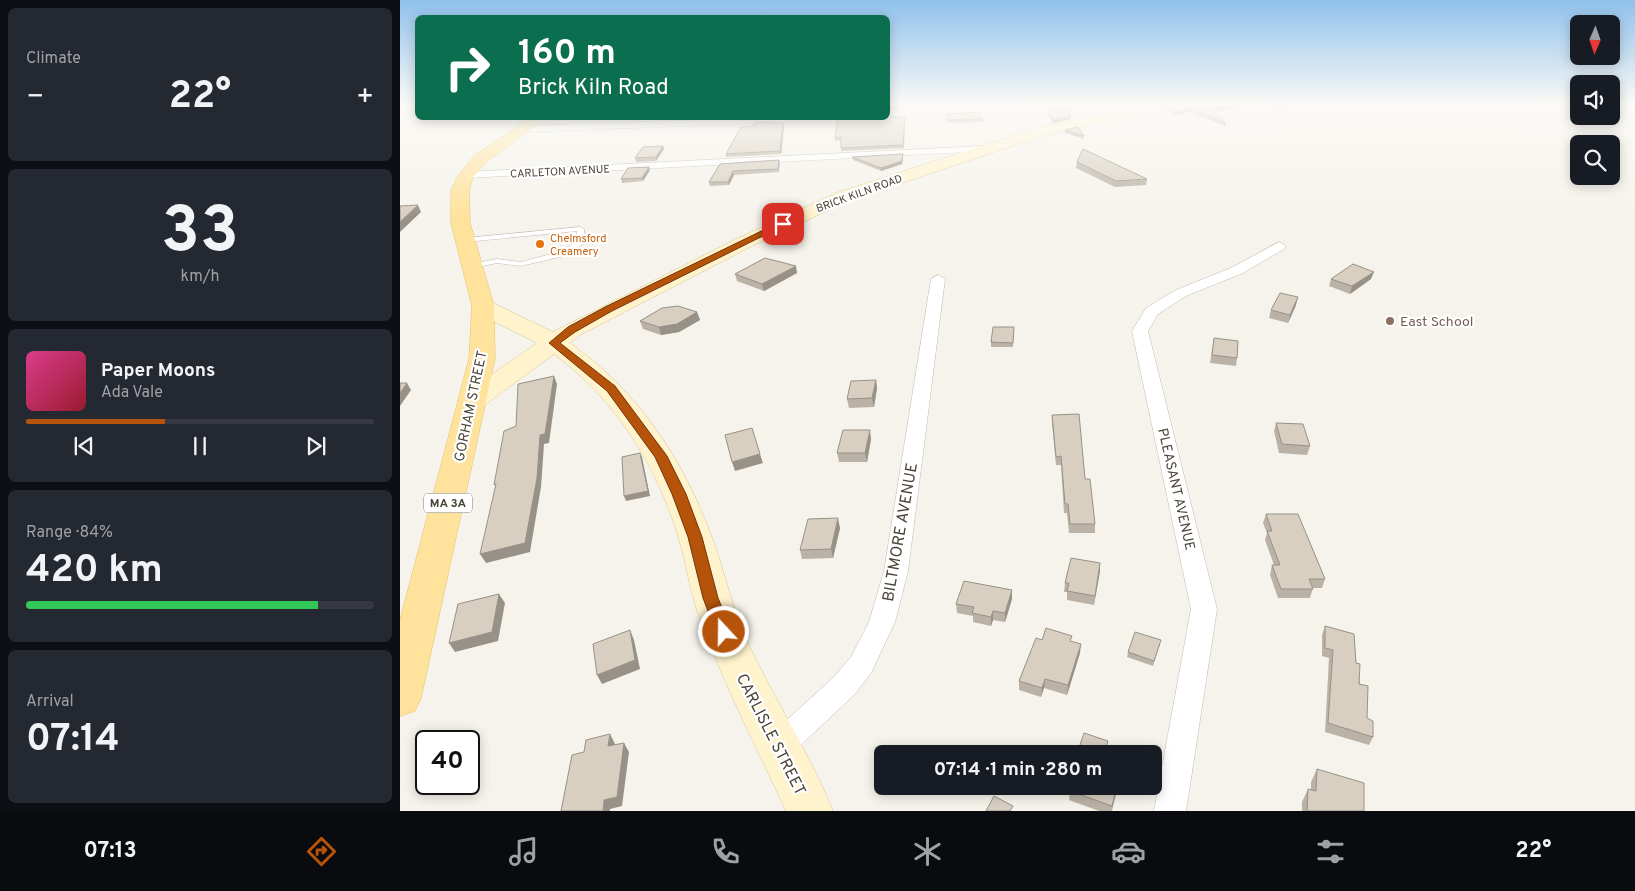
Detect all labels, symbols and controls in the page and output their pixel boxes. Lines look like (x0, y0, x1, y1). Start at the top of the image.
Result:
north arrow (1570, 15, 1620, 65)
map controls (1570, 15, 1620, 185)
text: 160 m (518, 32, 616, 76)
icon: right (435, 35, 500, 100)
text: Climate (26, 49, 81, 69)
text: 22° (169, 73, 231, 122)
text: Brick Kiln Road (518, 75, 669, 102)
button: sound (1570, 75, 1620, 125)
text: − (26, 80, 44, 116)
text: + (356, 80, 374, 116)
button: search (1570, 135, 1620, 185)
street label: CARLETON AVENUE (510, 162, 610, 182)
street label: BRICK KILN ROAD (814, 172, 904, 216)
text: 33 (161, 193, 239, 275)
pin (762, 203, 804, 245)
icon: arrive (769, 210, 797, 238)
place label: Chelmsford Creamery (550, 232, 606, 259)
marker: Chelmsford Creamery (534, 238, 546, 250)
text: km/h (181, 267, 219, 287)
place label: East School (1400, 314, 1473, 331)
marker: East School (1384, 315, 1396, 327)
street label: GORHAM STREET (451, 349, 492, 463)
text: Paper Moons (101, 359, 215, 383)
text: Ada Vale (101, 383, 163, 403)
street label: PLEASANT AVENUE (1153, 426, 1198, 552)
icon: previous (70, 432, 98, 460)
icon: pause (186, 432, 214, 460)
icon: next (302, 432, 330, 460)
street label: BILTMORE AVENUE (879, 461, 923, 603)
road number: MA 3A (424, 493, 472, 512)
text: Range · 84% (26, 523, 113, 543)
text: 420 km (26, 547, 163, 596)
position arrow (697, 605, 749, 657)
street label: CARLISLE STREET (731, 671, 810, 799)
text: Arrival (26, 692, 74, 712)
text: 07:14 (26, 716, 120, 765)
speed limit sign: 40 (415, 730, 480, 795)
text: 07:14 · 1 min · 280 m (934, 758, 1102, 782)
icon: directions (304, 834, 339, 869)
icon: music (506, 834, 541, 869)
icon: phone (708, 834, 743, 869)
icon: climate (910, 834, 945, 869)
icon: car (1111, 834, 1146, 869)
icon: filters (1313, 834, 1348, 869)
text: 07:13 (83, 838, 137, 865)
text: 22° (1515, 838, 1551, 865)

